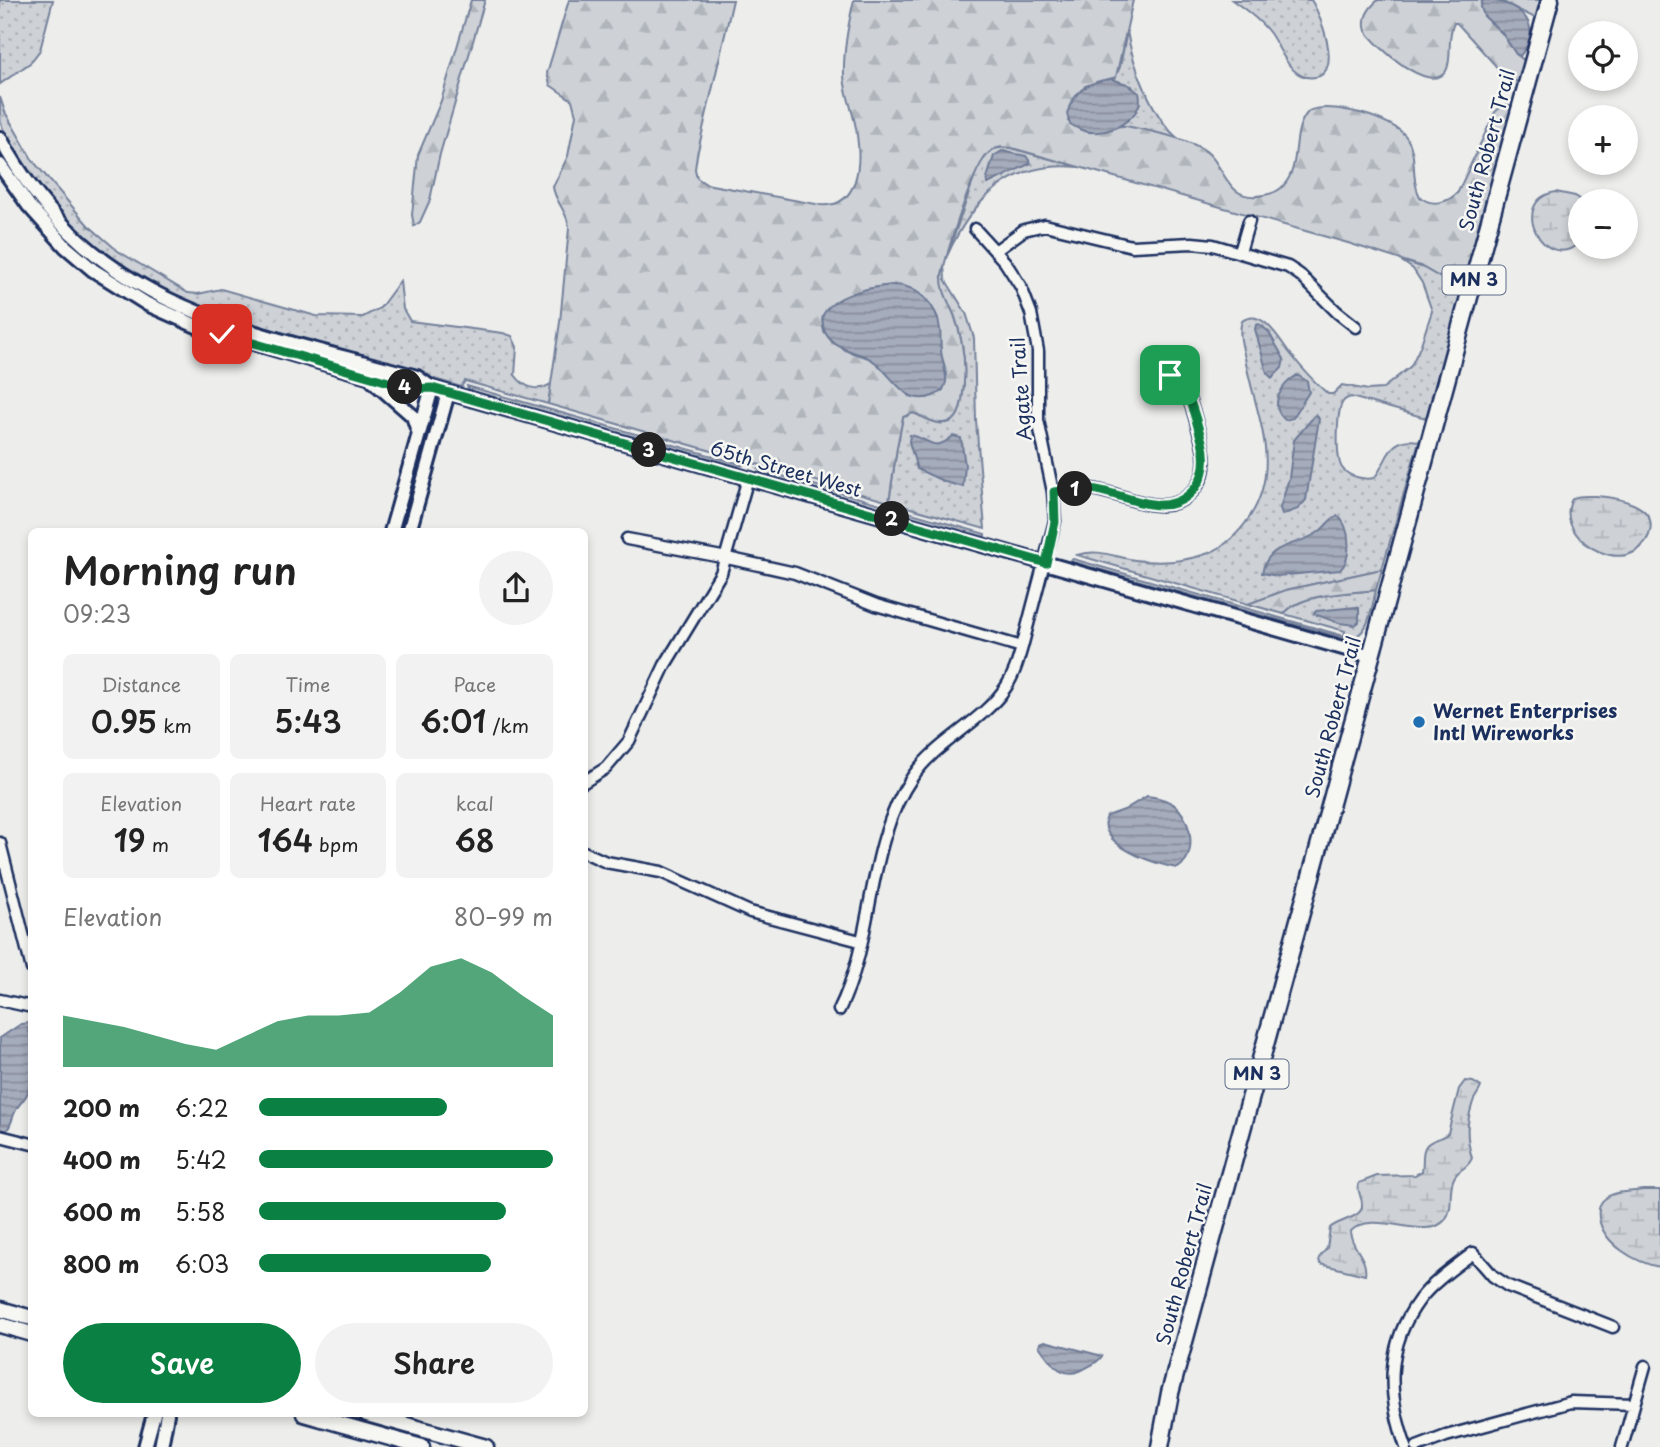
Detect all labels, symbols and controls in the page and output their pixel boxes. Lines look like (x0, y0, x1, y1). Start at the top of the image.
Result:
map controls (1568, 21, 1638, 259)
button: locate (1568, 21, 1638, 91)
street label: South Robert Trail (1451, 66, 1521, 234)
button: + (1568, 105, 1638, 175)
button: − (1568, 189, 1638, 259)
road number: MN 3 (1442, 266, 1506, 294)
pin (192, 304, 252, 364)
icon: check (203, 315, 241, 353)
street label: Agate Trail (1002, 336, 1038, 442)
pin (1140, 345, 1200, 405)
icon: arrive (1151, 356, 1189, 394)
pin: 4 (388, 370, 422, 404)
text: 4 (398, 372, 411, 400)
pin: 3 (632, 433, 666, 468)
street label: 65th Street West (707, 433, 865, 503)
text: 3 (642, 435, 655, 463)
pin: 1 (1058, 472, 1092, 506)
text: 1 (1070, 474, 1079, 502)
pin: 2 (874, 502, 910, 536)
text: 2 (885, 504, 898, 532)
text: Morning run (63, 541, 297, 598)
button: share (479, 551, 553, 625)
text: 09:23 (63, 596, 131, 631)
street label: South Robert Trail (1297, 633, 1367, 801)
text: Distance (101, 670, 181, 698)
text: Time (286, 670, 330, 698)
text: Pace (453, 670, 496, 698)
place label: Wernet Enterprises Intl Wireworks (1433, 696, 1617, 746)
text: 0.95 (91, 698, 157, 743)
text: 5:43 (274, 698, 342, 743)
text: 6:01 (420, 698, 486, 743)
text: km (157, 711, 192, 739)
text: /km (486, 711, 529, 739)
marker: Wernet Enterprises Intl Wireworks (1411, 714, 1427, 730)
text: Elevation (100, 789, 182, 817)
text: Heart rate (260, 789, 356, 817)
text: kcal (456, 789, 494, 817)
text: 19 (114, 817, 146, 862)
text: 164 (258, 817, 313, 862)
text: 68 (455, 817, 495, 862)
text: m (146, 830, 169, 858)
text: bpm (313, 830, 358, 858)
text: Elevation (63, 899, 162, 934)
text: 80–99 m (454, 899, 553, 934)
road number: MN 3 (1226, 1059, 1288, 1088)
text: 200 m (63, 1090, 140, 1125)
text: 6:22 (175, 1090, 229, 1125)
text: 400 m (63, 1142, 141, 1177)
text: 5:42 (175, 1142, 227, 1177)
street label: South Robert Trail (1148, 1180, 1218, 1348)
text: 600 m (63, 1194, 141, 1229)
text: 5:58 (175, 1194, 226, 1229)
text: 800 m (63, 1246, 140, 1281)
text: 6:03 (175, 1246, 229, 1281)
button: Save (63, 1323, 301, 1403)
button: Share (315, 1323, 553, 1403)

